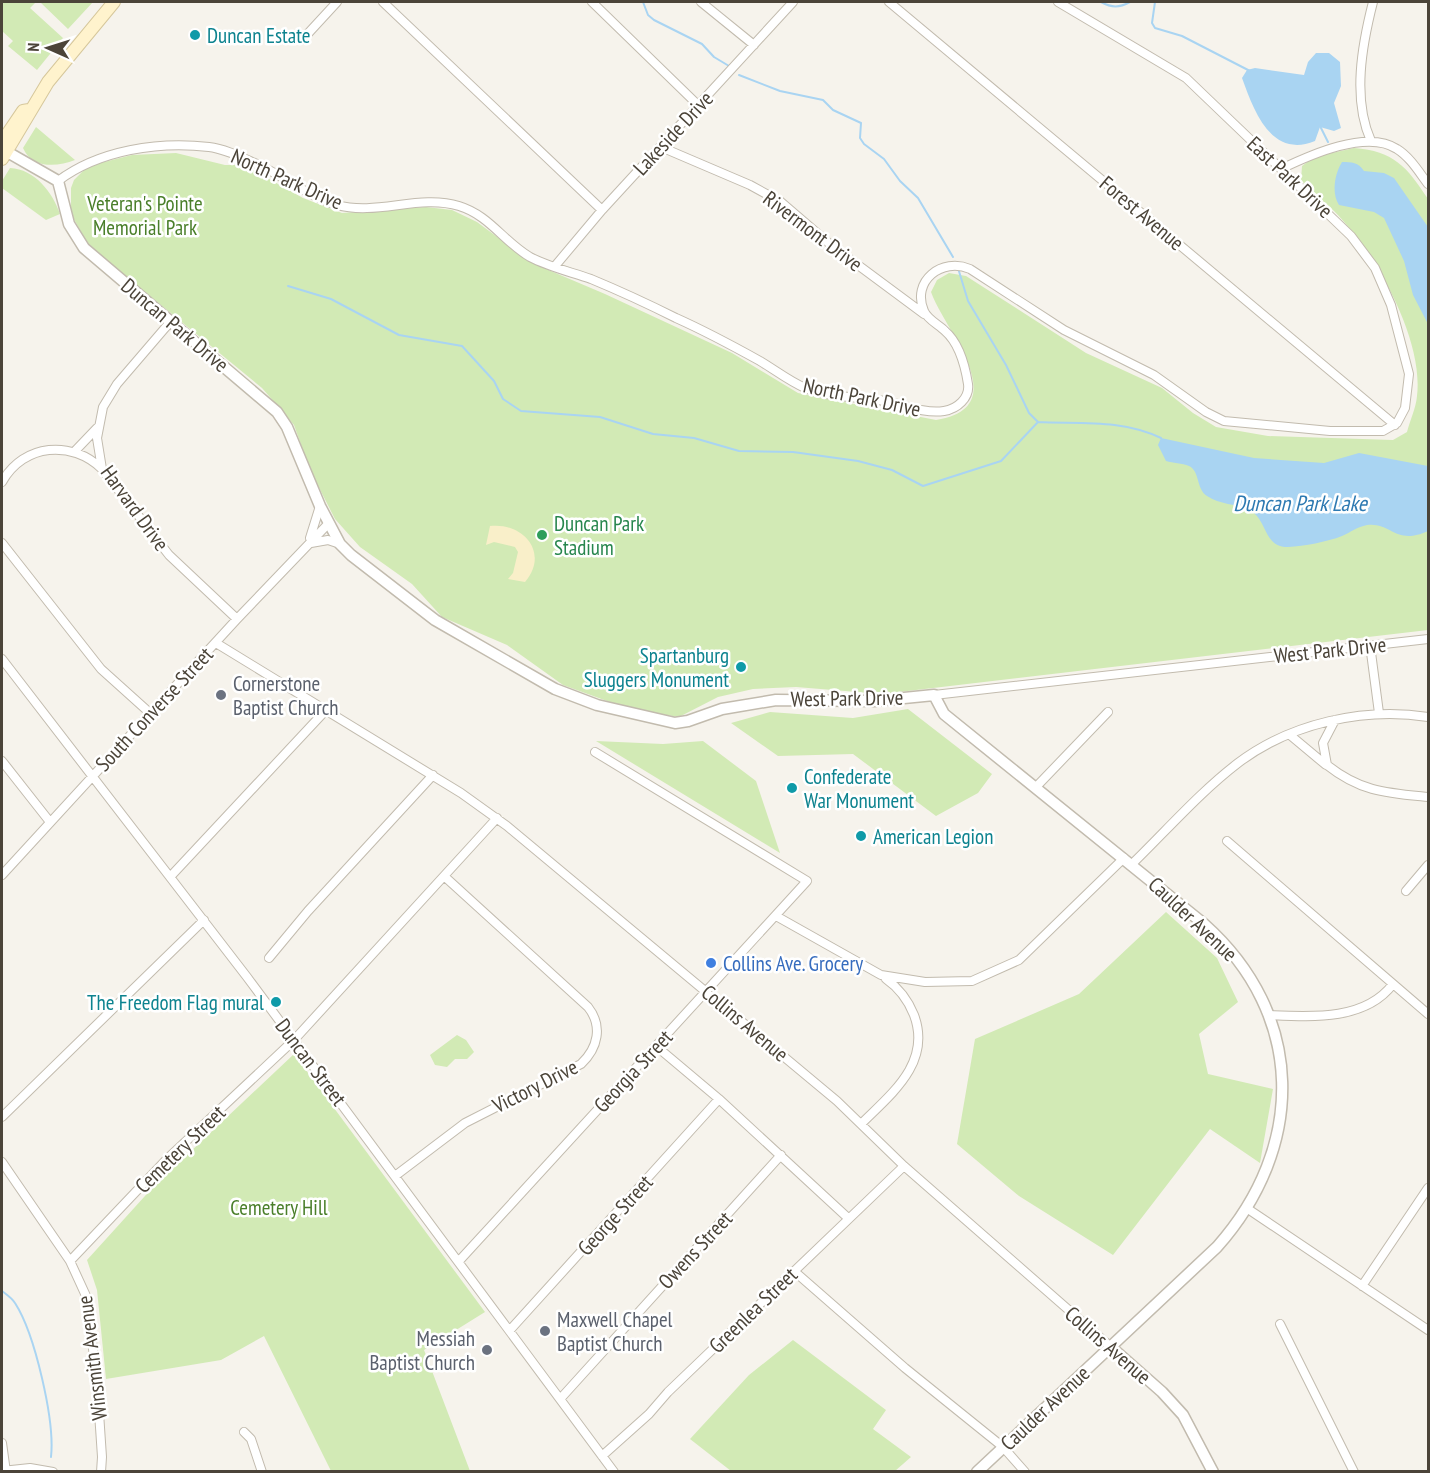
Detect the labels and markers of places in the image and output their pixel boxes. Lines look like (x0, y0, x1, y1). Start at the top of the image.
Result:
place label: Duncan Estate (207, 22, 310, 49)
marker: Duncan Estate (188, 28, 202, 42)
place label: Duncan Park Stadium (554, 510, 644, 561)
marker: Duncan Park Stadium (535, 528, 549, 542)
place label: Spartanburg Sluggers Monument (584, 642, 729, 693)
marker: Spartanburg Sluggers Monument (734, 660, 748, 674)
place label: Cornerstone Baptist Church (233, 670, 339, 721)
marker: Cornerstone Baptist Church (214, 688, 228, 702)
place label: Confederate War Monument (804, 763, 914, 814)
marker: Confederate War Monument (785, 781, 799, 795)
place label: American Legion (873, 823, 993, 850)
marker: American Legion (854, 829, 868, 843)
place label: Collins Ave. Grocery (723, 950, 863, 977)
marker: Collins Ave. Grocery (704, 956, 718, 970)
place label: The Freedom Flag mural (87, 989, 264, 1016)
marker: The Freedom Flag mural (269, 995, 283, 1009)
place label: Maxwell Chapel Baptist Church (557, 1306, 673, 1357)
marker: Maxwell Chapel Baptist Church (538, 1324, 552, 1338)
place label: Messiah Baptist Church (369, 1325, 475, 1376)
marker: Messiah Baptist Church (480, 1343, 494, 1357)

